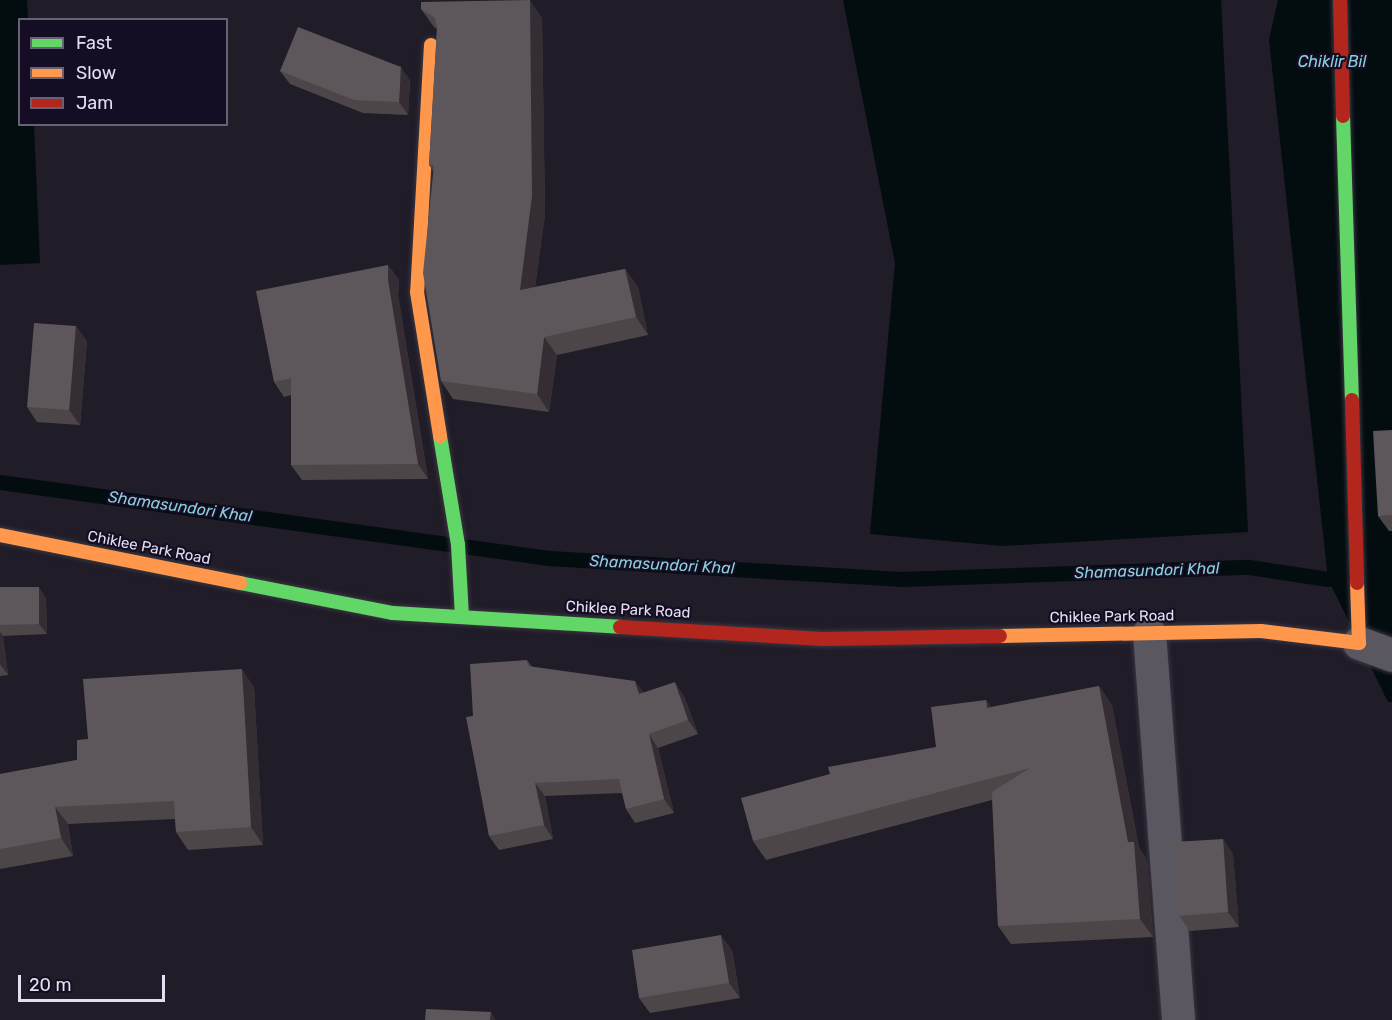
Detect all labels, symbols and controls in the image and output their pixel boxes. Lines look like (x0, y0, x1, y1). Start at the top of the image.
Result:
legend (18, 18, 228, 126)
text: Fast (76, 32, 112, 54)
water label: Chiklir Bil (1297, 52, 1367, 72)
text: Slow (76, 62, 116, 84)
text: Jam (76, 92, 113, 114)
water label: Shamasundori Khal (107, 487, 253, 527)
street label: Chiklee Park Road (86, 527, 212, 569)
water label: Shamasundori Khal (589, 552, 735, 578)
water label: Shamasundori Khal (1074, 559, 1220, 583)
street label: Chiklee Park Road (565, 598, 691, 622)
street label: Chiklee Park Road (1049, 607, 1175, 627)
scale bar (21, 963, 168, 1001)
text: 20 m (29, 974, 71, 996)

